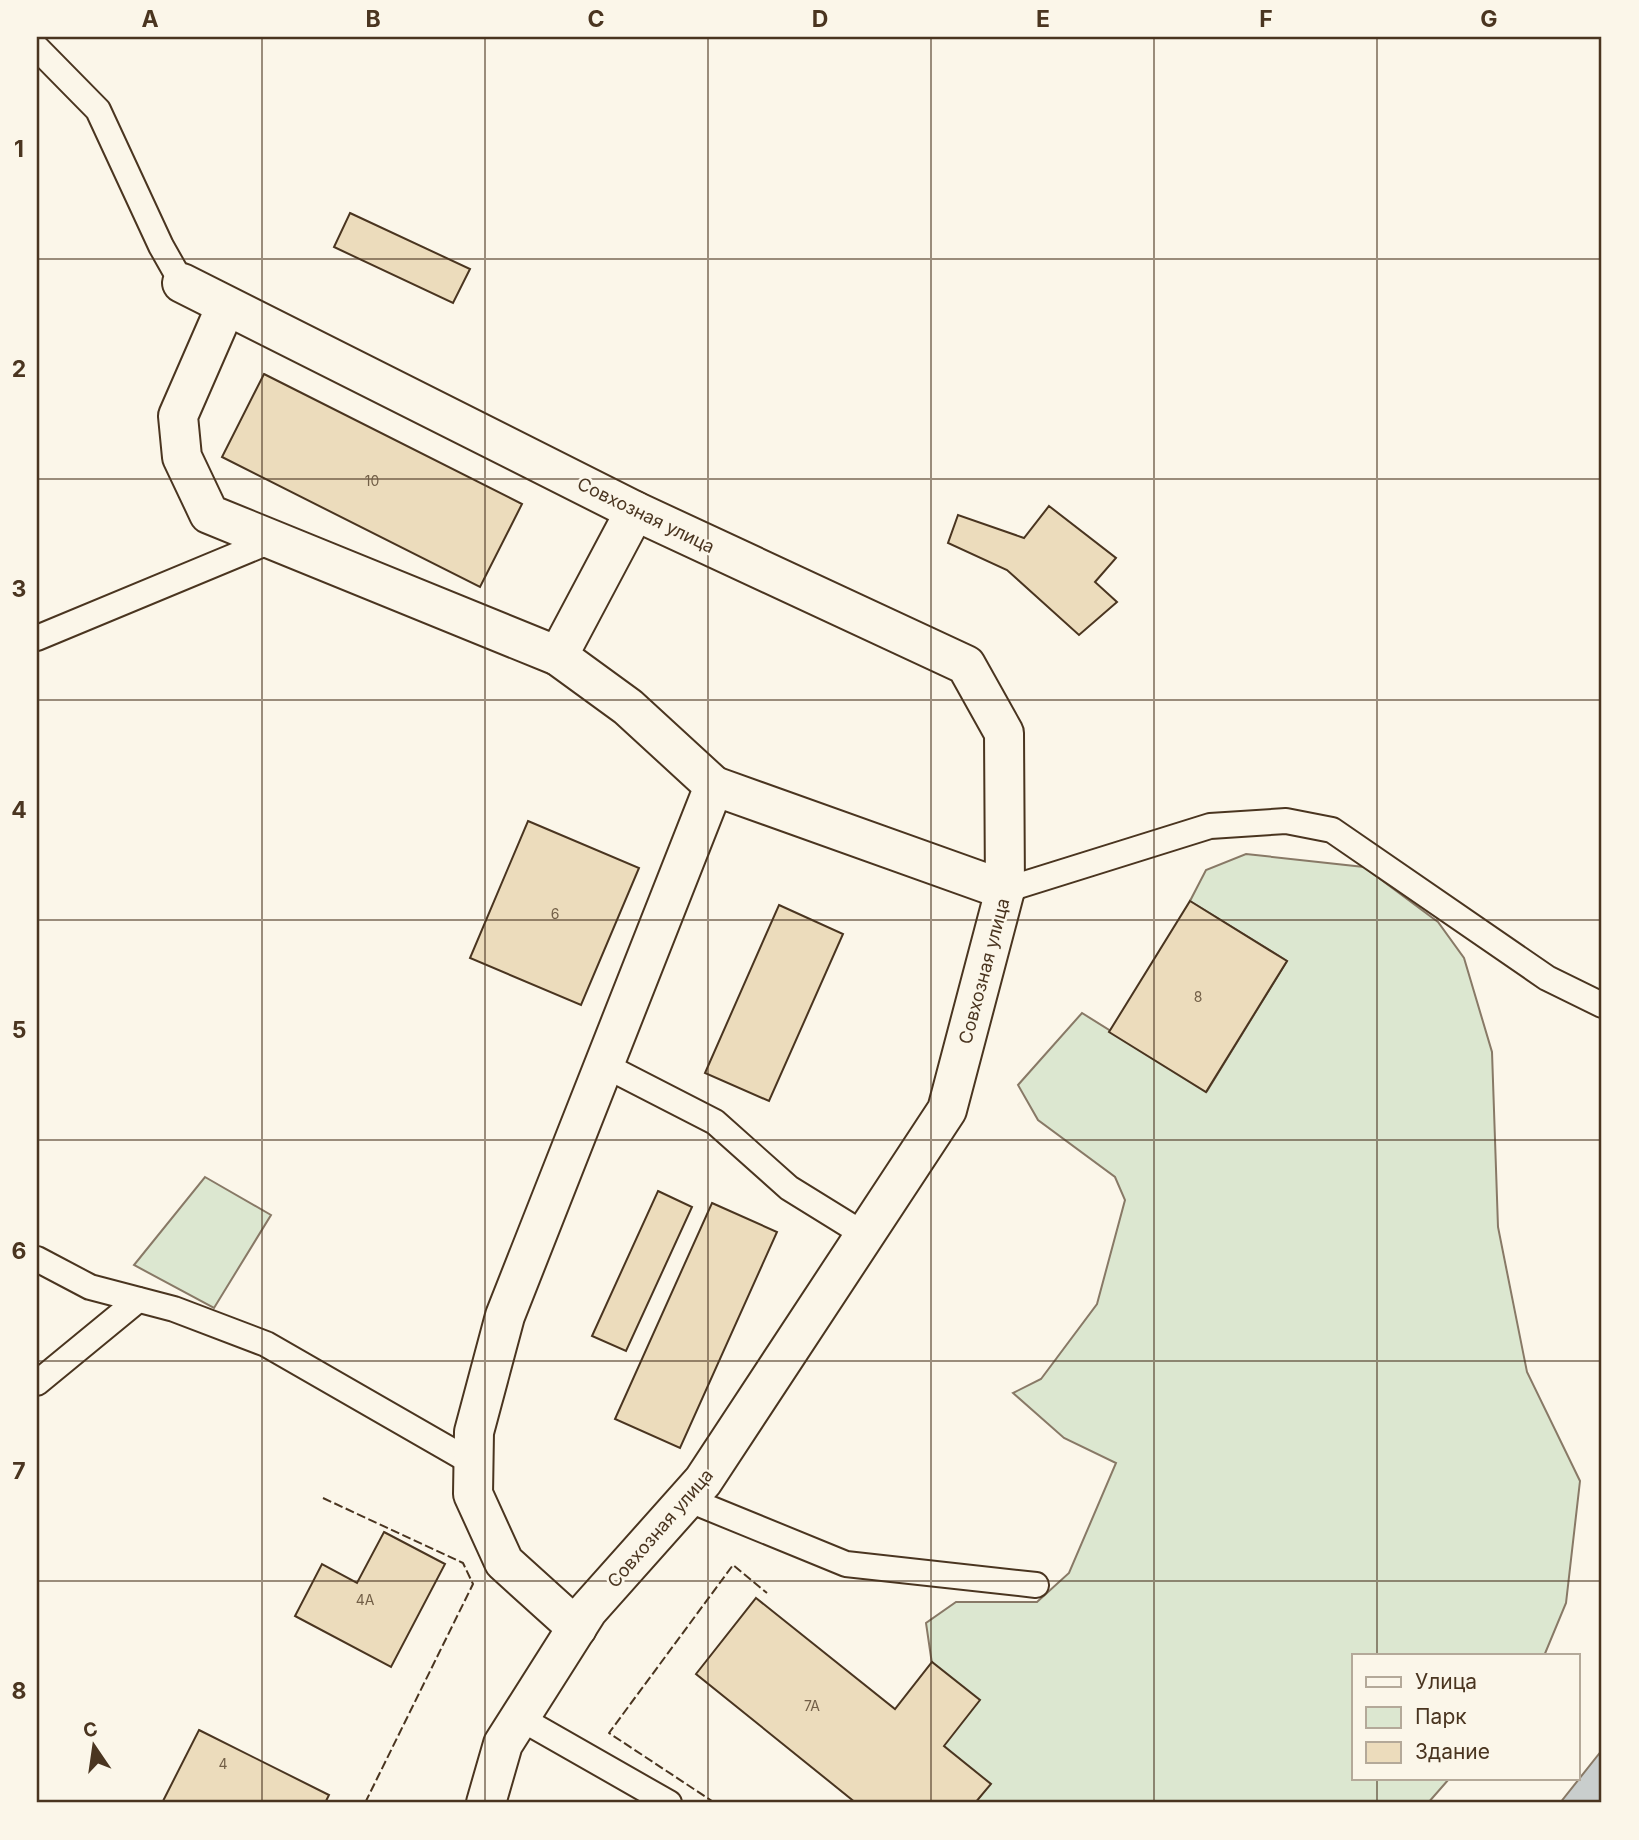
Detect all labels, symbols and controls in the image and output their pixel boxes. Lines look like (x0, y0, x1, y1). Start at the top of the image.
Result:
text: A (141, 5, 159, 33)
text: B (365, 5, 381, 33)
text: C (587, 5, 605, 33)
text: D (812, 5, 828, 33)
text: E (1036, 5, 1050, 33)
text: F (1259, 5, 1273, 33)
text: G (1480, 5, 1498, 33)
text: 1 (14, 135, 24, 163)
text: 2 (12, 355, 26, 383)
house number: 10 (365, 472, 379, 489)
street label: Совхозная улица (574, 473, 718, 557)
text: 3 (12, 575, 26, 603)
text: 4 (11, 796, 27, 824)
street label: Совхозная улица (954, 896, 1014, 1046)
house number: 6 (551, 905, 559, 922)
house number: 8 (1194, 988, 1202, 1005)
text: 5 (12, 1016, 26, 1044)
text: 6 (12, 1237, 26, 1265)
text: 7 (12, 1457, 26, 1485)
street label: Совхозная улица (603, 1464, 717, 1592)
house number: 4А (356, 1591, 375, 1608)
legend (1352, 1654, 1580, 1780)
text: Улица (1415, 1669, 1477, 1694)
text: 8 (12, 1677, 26, 1705)
house number: 7А (804, 1697, 820, 1714)
text: Парк (1415, 1704, 1467, 1729)
north arrow (60, 1710, 130, 1780)
text: С (81, 1717, 100, 1743)
text: Здание (1415, 1739, 1490, 1764)
house number: 4 (218, 1755, 228, 1772)

